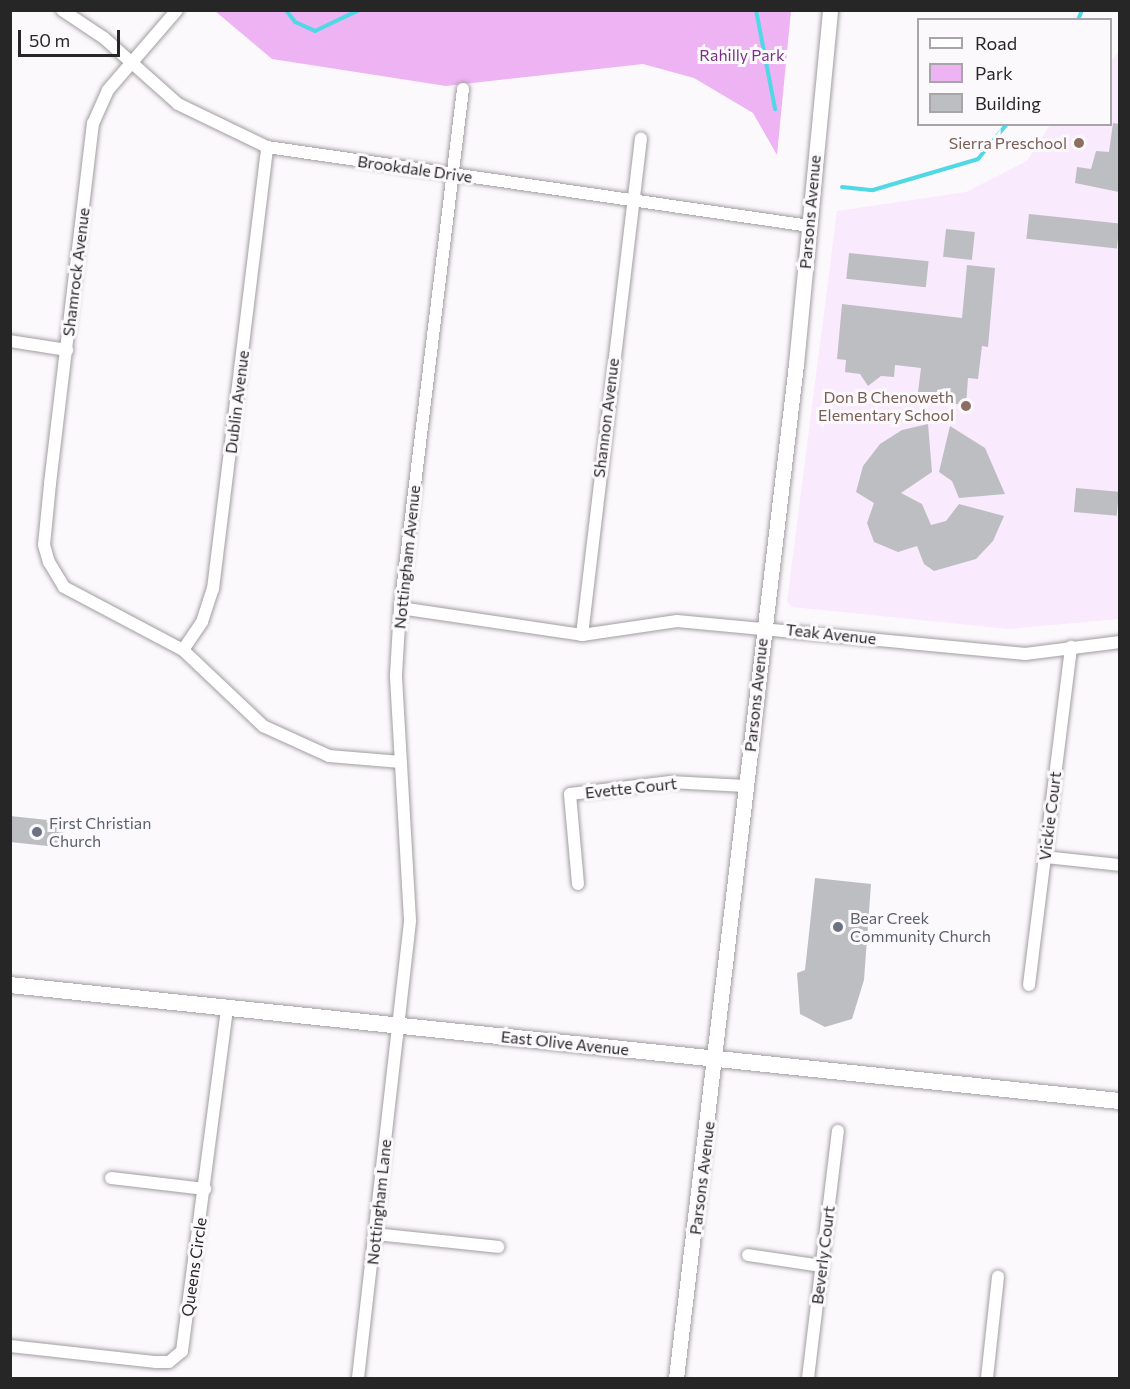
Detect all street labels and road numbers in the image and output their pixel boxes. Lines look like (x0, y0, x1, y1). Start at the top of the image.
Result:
street label: Brookdale Drive (356, 151, 474, 187)
street label: Parsons Avenue (795, 154, 825, 270)
street label: Shamrock Avenue (59, 207, 93, 337)
street label: Dublin Avenue (221, 349, 253, 455)
street label: Shannon Avenue (589, 357, 623, 479)
street label: Nottingham Avenue (390, 484, 424, 630)
street label: Teak Avenue (785, 620, 877, 648)
street label: Parsons Avenue (740, 637, 772, 753)
street label: Vickie Court (1035, 770, 1065, 862)
street label: Evette Court (584, 774, 678, 802)
street label: East Olive Avenue (500, 1027, 630, 1059)
street label: Parsons Avenue (686, 1120, 718, 1236)
street label: Nottingham Lane (363, 1138, 395, 1266)
street label: Beverly Court (807, 1205, 839, 1305)
street label: Queens Circle (178, 1216, 210, 1318)

